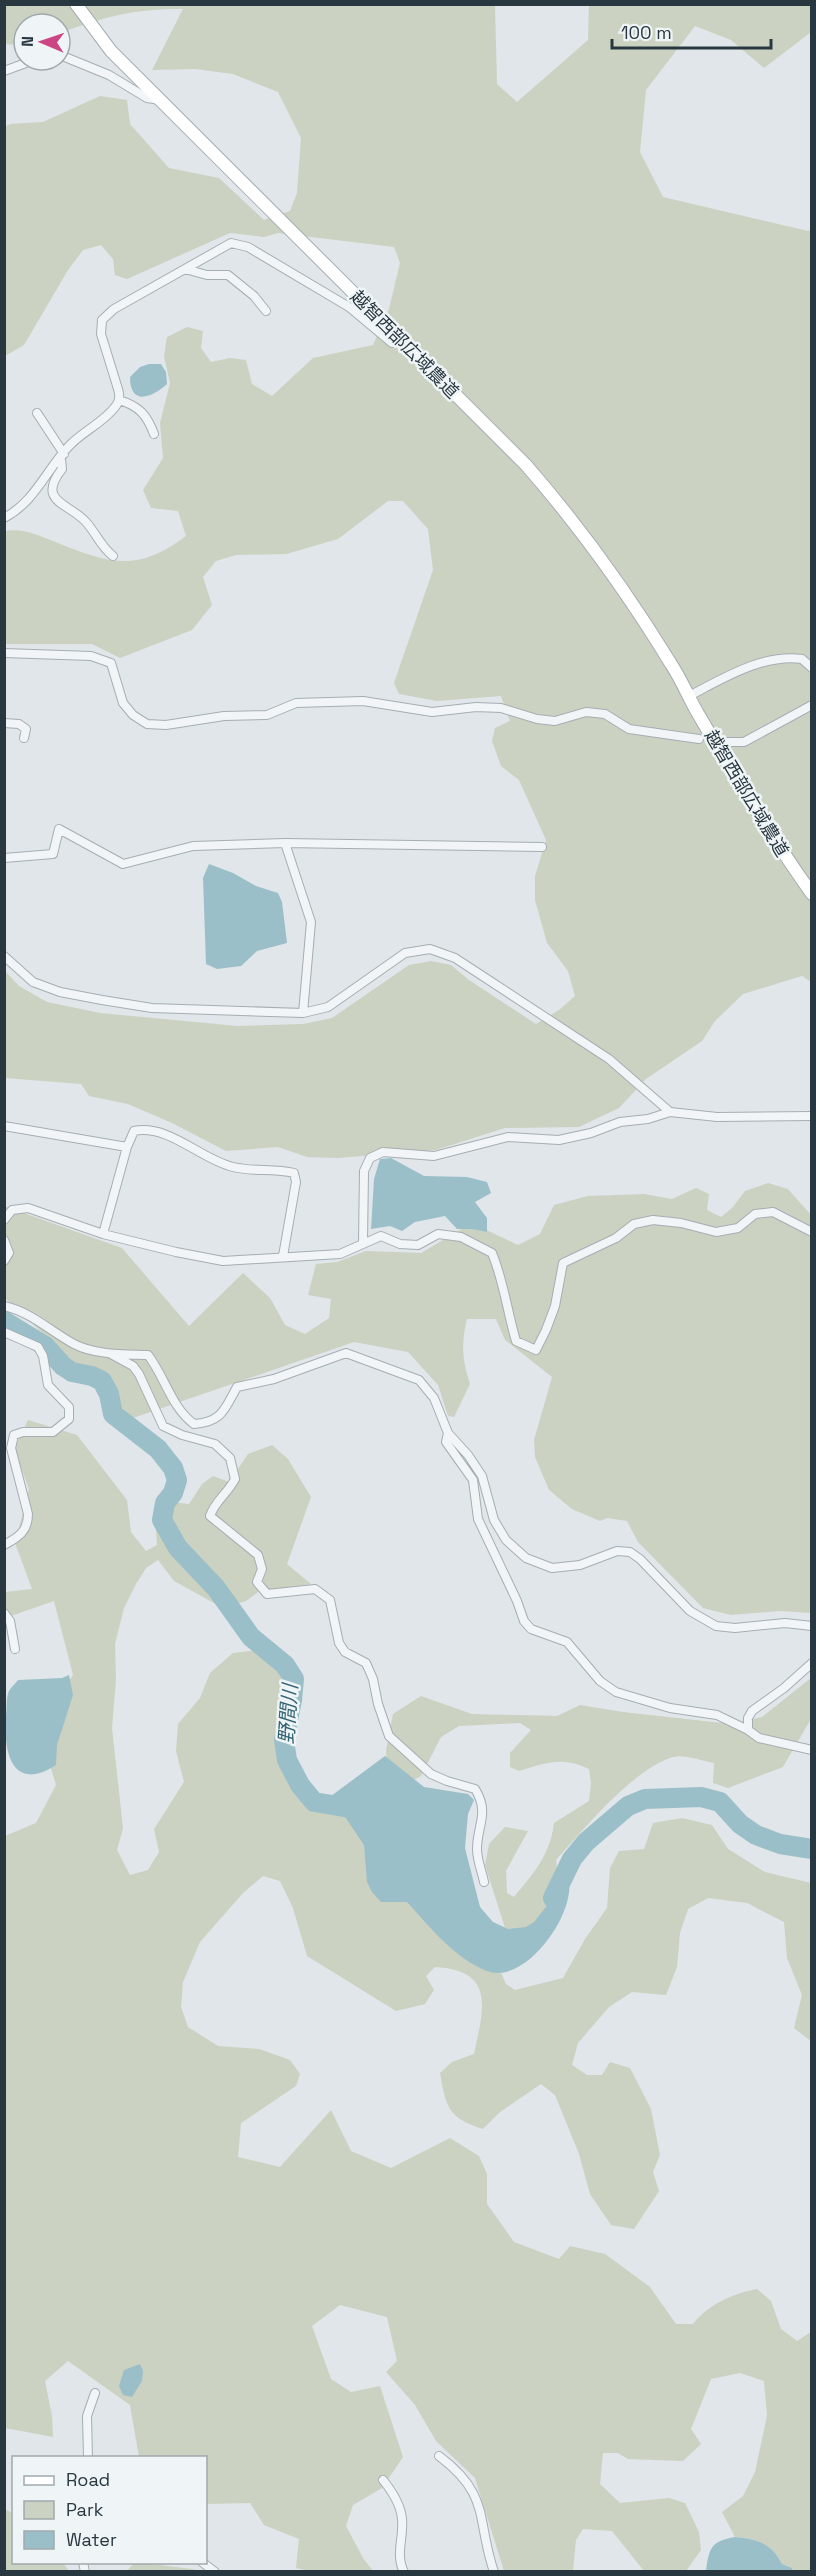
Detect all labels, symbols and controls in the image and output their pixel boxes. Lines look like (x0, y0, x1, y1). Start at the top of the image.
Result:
north arrow (12, 12, 72, 72)
scale bar (612, 12, 771, 50)
text: 100 m (621, 21, 672, 44)
text: N (17, 36, 38, 47)
street label: 越智西部広域農道 (346, 285, 464, 403)
street label: 越智西部広域農道 (700, 725, 794, 861)
water label: 野間川 (273, 1681, 303, 1745)
legend (12, 2456, 207, 2564)
text: Road (66, 2468, 110, 2491)
text: Park (66, 2498, 104, 2521)
text: Water (66, 2528, 117, 2551)

